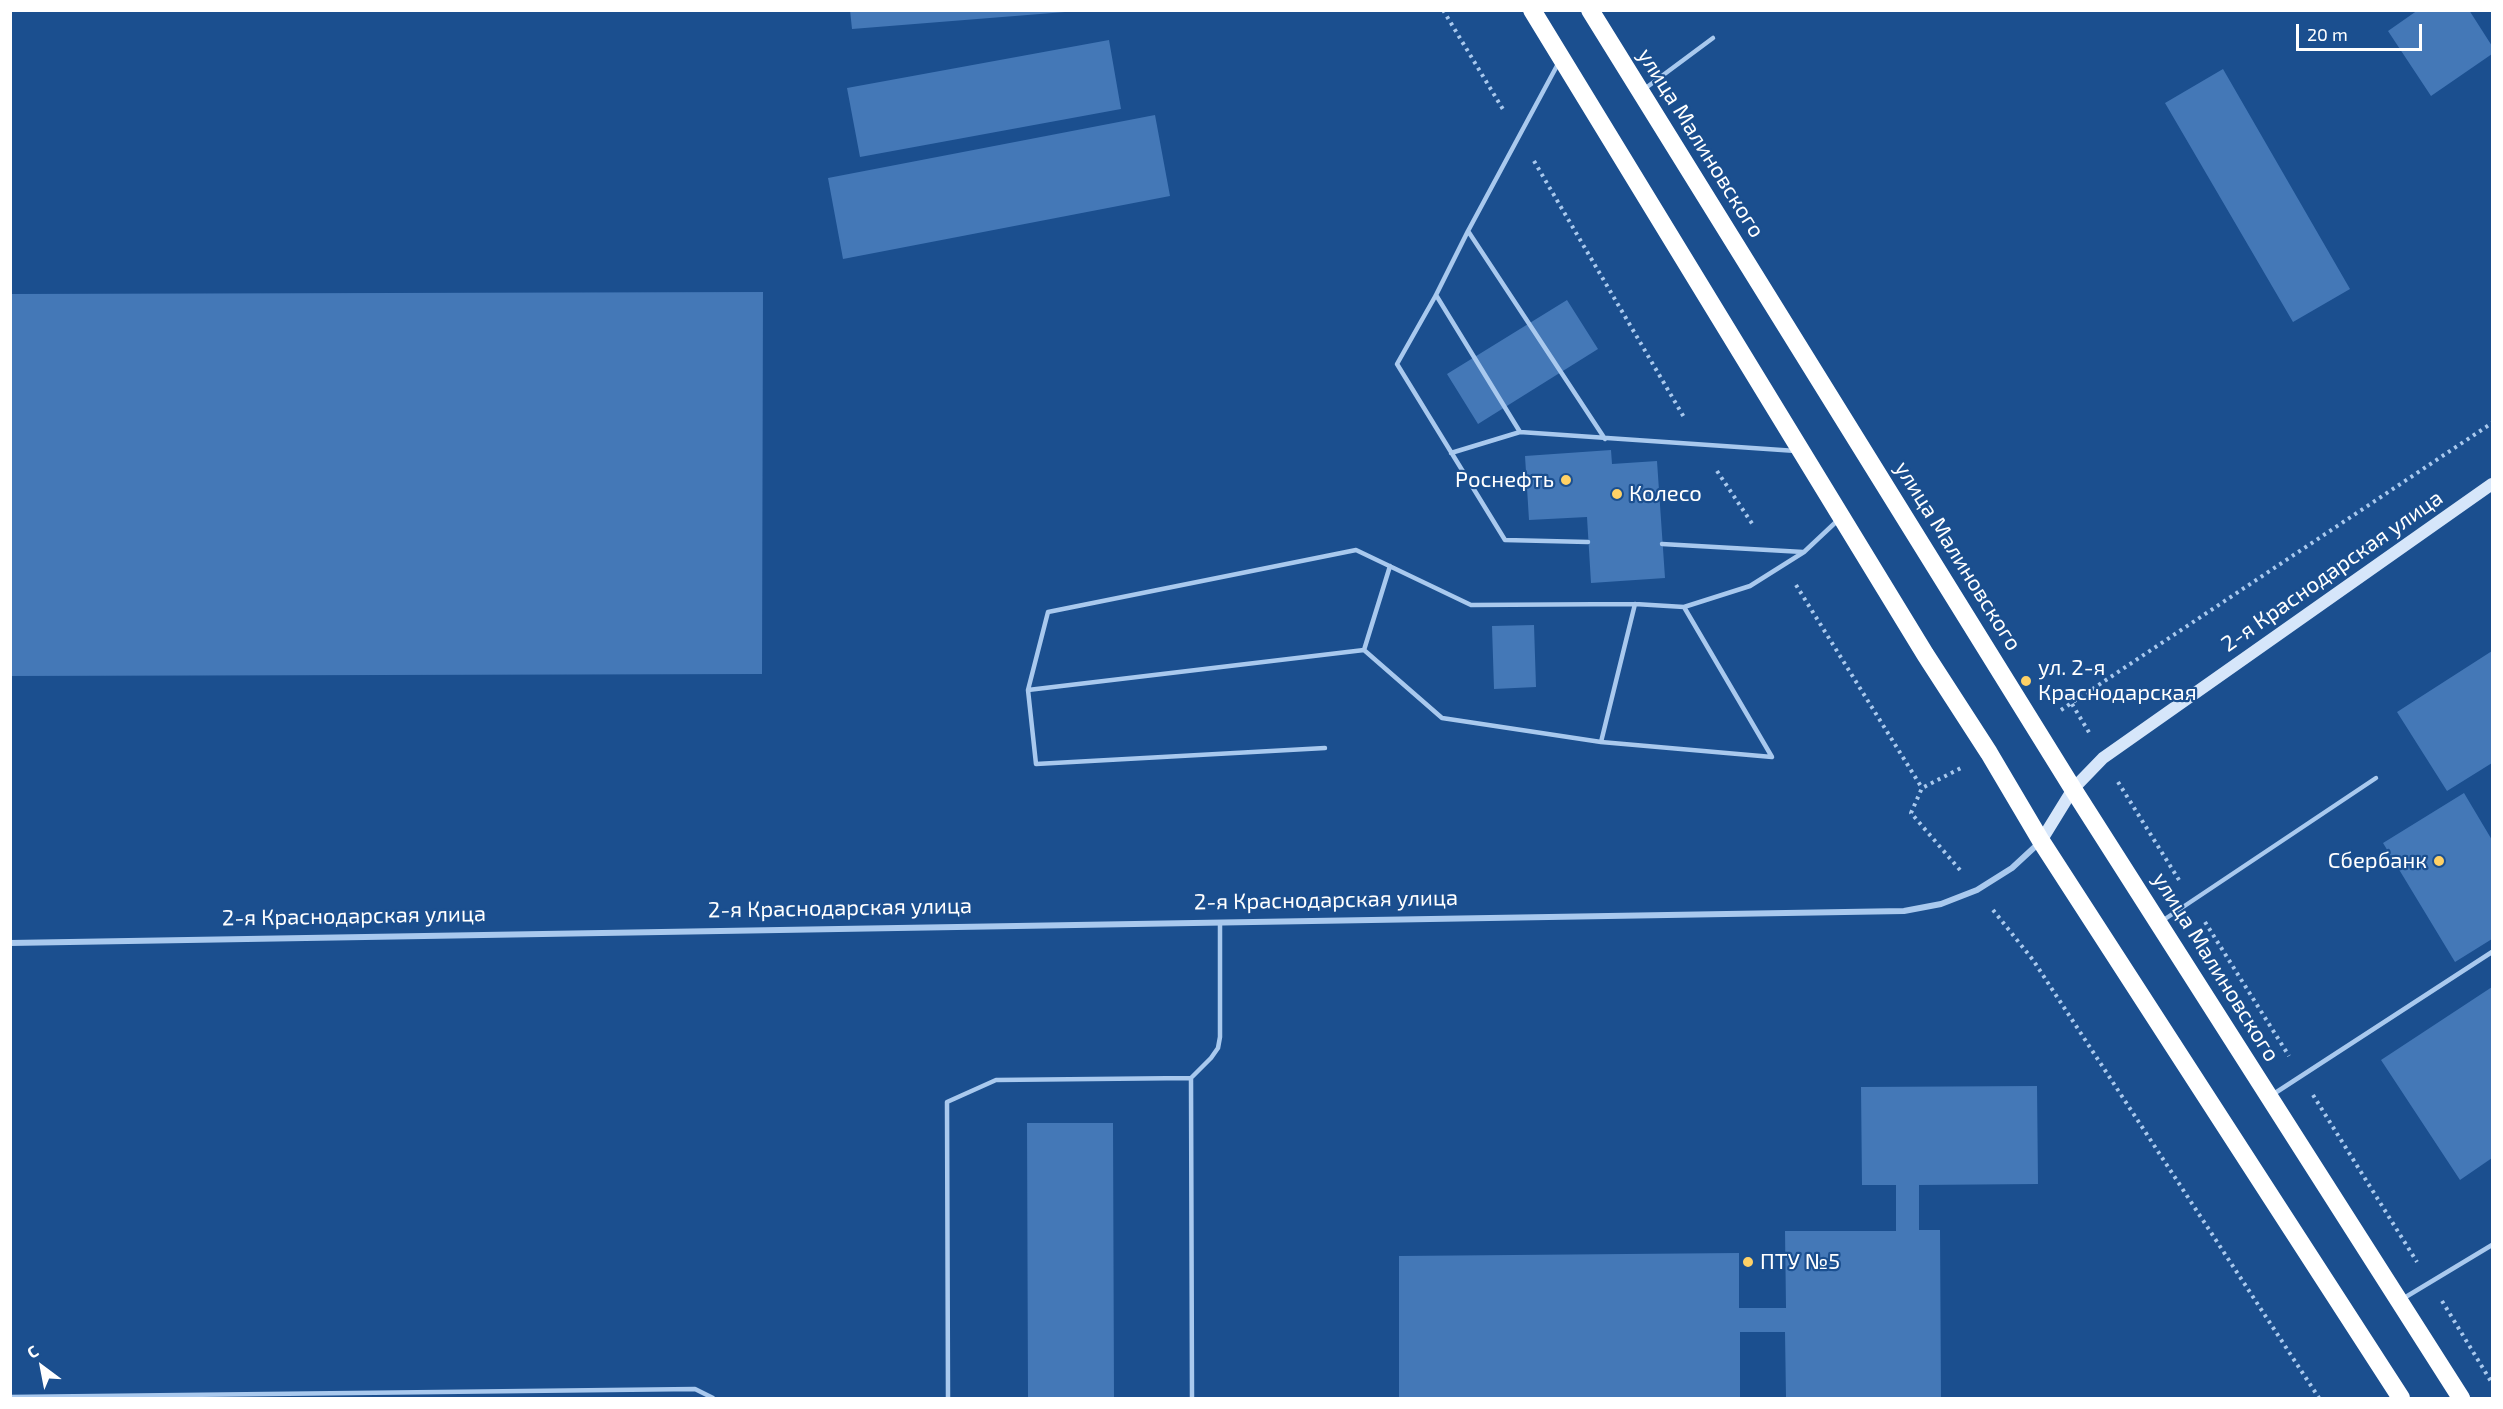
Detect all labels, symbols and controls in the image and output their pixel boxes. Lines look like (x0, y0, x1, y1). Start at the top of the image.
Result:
scale bar (2299, 12, 2425, 50)
text: 20 m (2307, 23, 2348, 45)
street label: улица Малиновского (1632, 43, 1770, 243)
street label: улица Малиновского (1889, 456, 2027, 656)
place label: Роснефть (1455, 467, 1554, 493)
marker: Роснефть (1559, 473, 1573, 487)
place label: Колесо (1629, 481, 1702, 507)
street label: 2-я Краснодарская улица (2216, 484, 2448, 658)
marker: Колесо (1610, 487, 1624, 501)
place label: ул. 2-я Краснодарская (2038, 655, 2197, 706)
marker: ул. 2-я Краснодарская (2019, 674, 2033, 688)
place label: Сбербанк (2328, 848, 2427, 874)
marker: Сбербанк (2432, 854, 2446, 868)
street label: улица Малиновского (2147, 867, 2285, 1067)
street label: 2-я Краснодарская улица (1194, 884, 1458, 916)
street label: 2-я Краснодарская улица (708, 892, 972, 924)
street label: 2-я Краснодарская улица (222, 900, 486, 932)
place label: ПТУ №5 (1760, 1249, 1840, 1275)
marker: ПТУ №5 (1741, 1255, 1755, 1269)
north arrow (12, 1337, 72, 1397)
text: С (23, 1341, 41, 1362)

